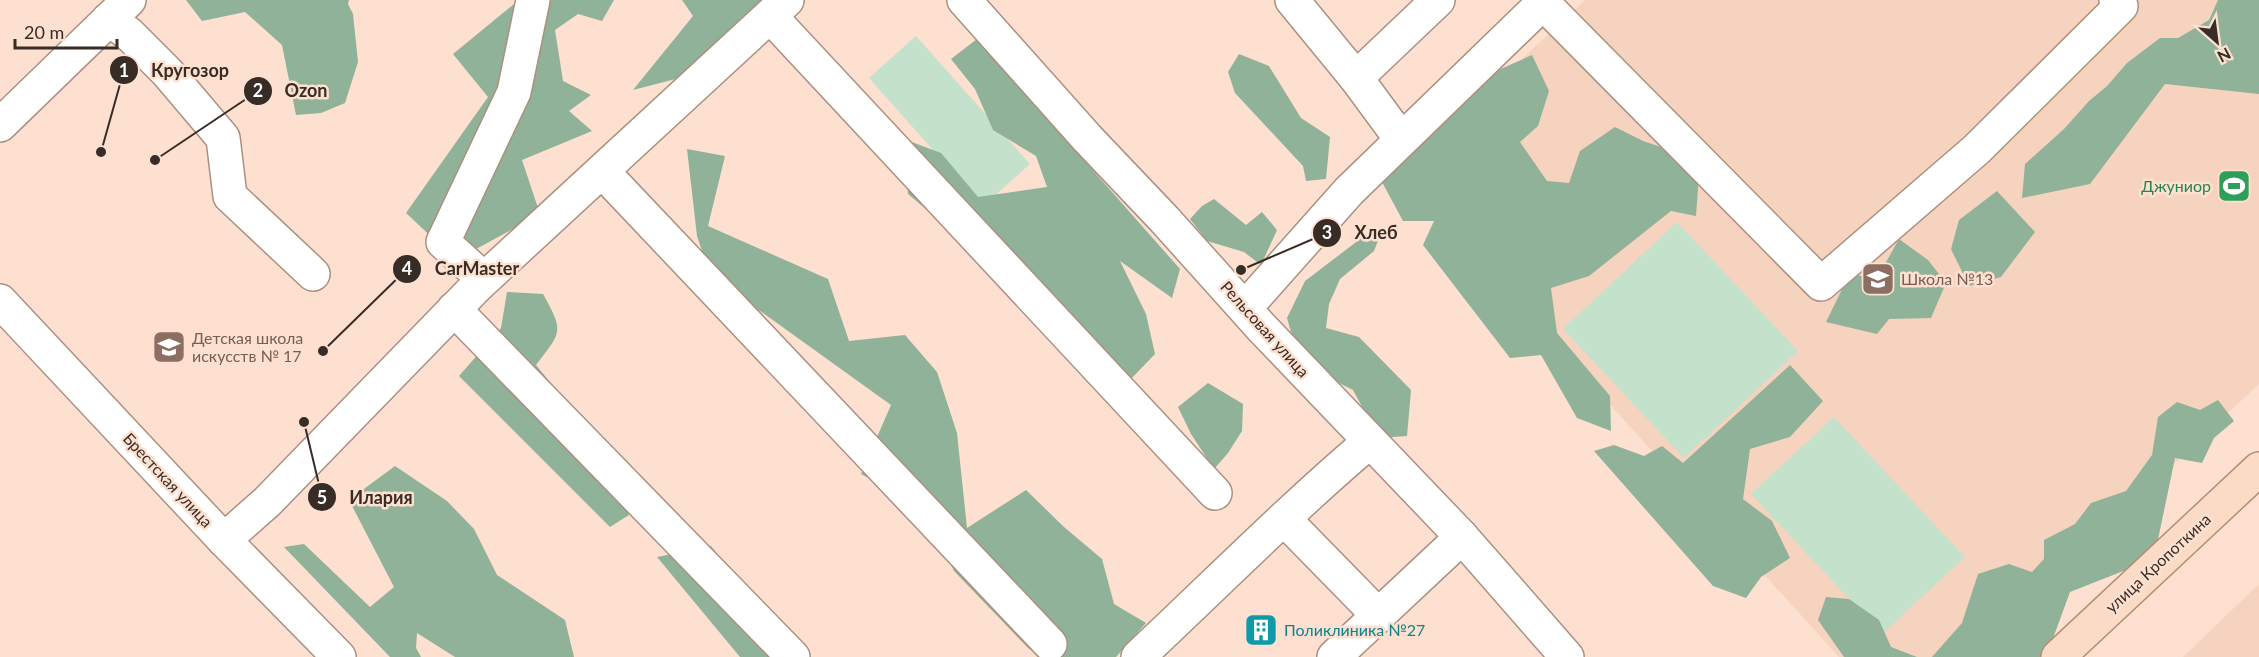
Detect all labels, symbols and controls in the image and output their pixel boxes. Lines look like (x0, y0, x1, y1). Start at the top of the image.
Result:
scale bar (15, 12, 117, 50)
north arrow (2187, 12, 2247, 72)
text: 20 m (24, 21, 64, 43)
text: N (2214, 44, 2234, 67)
callout: Кругозор (109, 52, 241, 88)
text: 1 (119, 59, 129, 81)
text: Кругозор (151, 59, 229, 81)
callout: Ozon (243, 73, 340, 109)
text: 2 (253, 79, 263, 101)
text: Ozon (285, 79, 327, 101)
sports icon: Джуниор (2216, 168, 2252, 204)
place label: Джуниор (2141, 176, 2211, 195)
callout: Хлеб (1312, 215, 1410, 251)
text: 3 (1322, 221, 1332, 243)
text: Хлеб (1354, 221, 1398, 243)
callout: CarMaster (392, 251, 531, 287)
text: 4 (402, 257, 412, 279)
text: CarMaster (435, 257, 519, 279)
school or university icon: Школа №13 (1860, 261, 1896, 297)
place label: Школа №13 (1901, 269, 1993, 288)
street label: Рельсовая улица (1217, 277, 1314, 381)
place label: Детская школа искусств № 17 (192, 328, 303, 365)
school or university icon: Детская школа искусств № 17 (151, 329, 187, 365)
street label: Брестская улица (120, 429, 217, 531)
callout: Илария (307, 479, 425, 515)
text: 5 (317, 486, 327, 508)
text: Илария (349, 486, 413, 508)
street label: улица Кропоткина (2101, 509, 2214, 616)
building icon: Поликлиника №27 (1243, 612, 1279, 648)
place label: Поликлиника №27 (1284, 620, 1425, 639)

